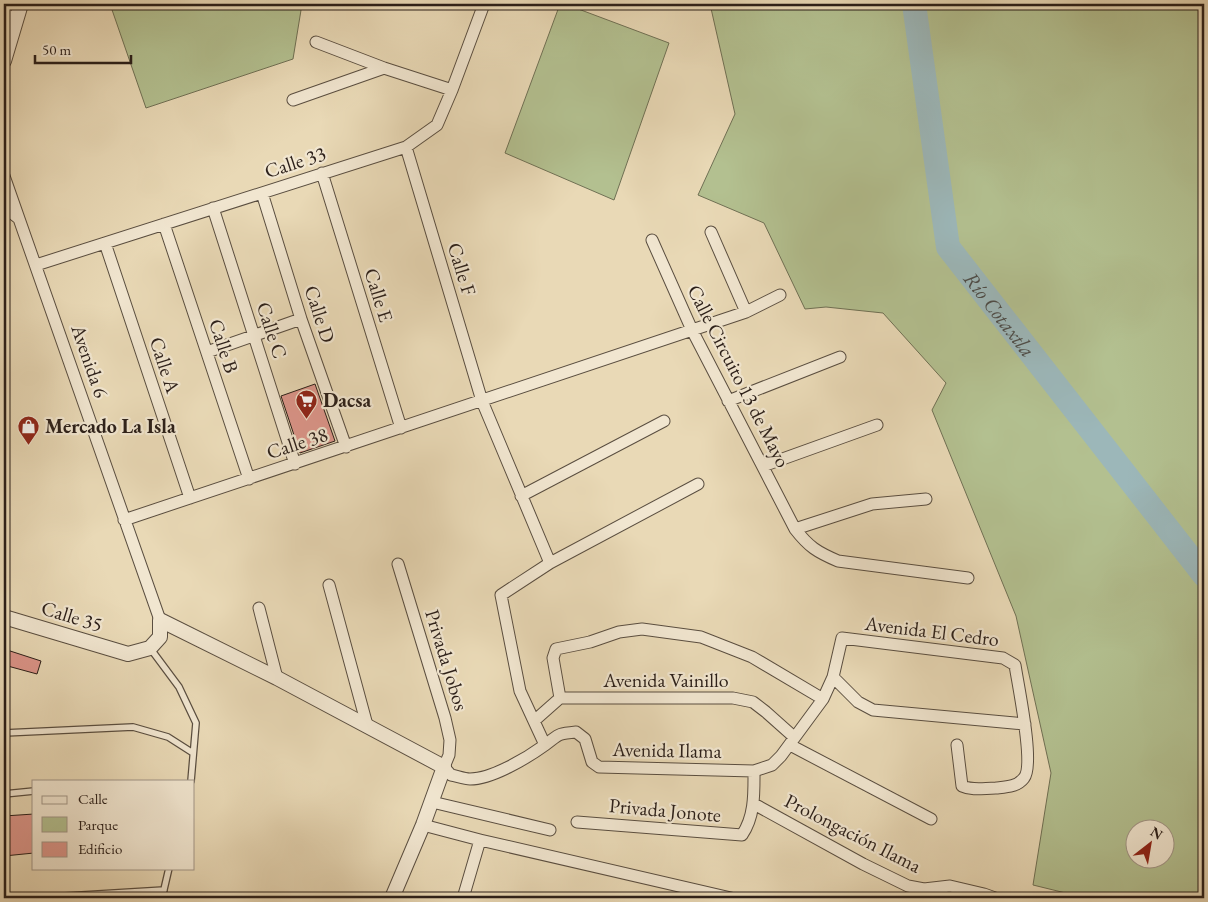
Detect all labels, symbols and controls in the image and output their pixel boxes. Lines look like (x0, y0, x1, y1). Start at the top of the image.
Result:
scale bar (35, 32, 131, 64)
text: 50 m (42, 40, 71, 59)
street label: Calle 33 (261, 140, 329, 184)
street label: Calle F (442, 239, 482, 299)
street label: Calle E (359, 265, 399, 325)
water label: Río Cotaxtla (958, 265, 1042, 362)
street label: Calle Circuito 13 de Mayo (682, 280, 796, 472)
street label: Calle D (299, 282, 341, 346)
street label: Calle C (251, 299, 293, 361)
street label: Calle B (203, 316, 245, 376)
street label: Avenida 6 (65, 320, 115, 401)
street label: Calle A (144, 334, 186, 396)
place label: Dacsa (323, 387, 371, 413)
supermarket icon: Dacsa (295, 388, 319, 419)
place label: Mercado La Isla (45, 413, 176, 439)
shop icon: Mercado La Isla (17, 414, 41, 445)
street label: Calle 38 (263, 421, 331, 465)
street label: Calle 35 (38, 594, 106, 638)
street label: Privada Jobos (419, 606, 475, 714)
street label: Avenida El Cedro (863, 610, 1001, 652)
street label: Avenida Vainillo (602, 667, 729, 693)
street label: Avenida Ilama (611, 736, 722, 764)
legend (32, 780, 195, 870)
street label: Prolongación Ilama (780, 787, 926, 879)
text: Calle (78, 789, 108, 808)
street label: Privada Jonote (608, 792, 722, 828)
text: Parque (78, 815, 118, 834)
north arrow (1126, 820, 1176, 870)
text: N (1147, 822, 1167, 844)
text: Edificio (78, 839, 122, 858)

